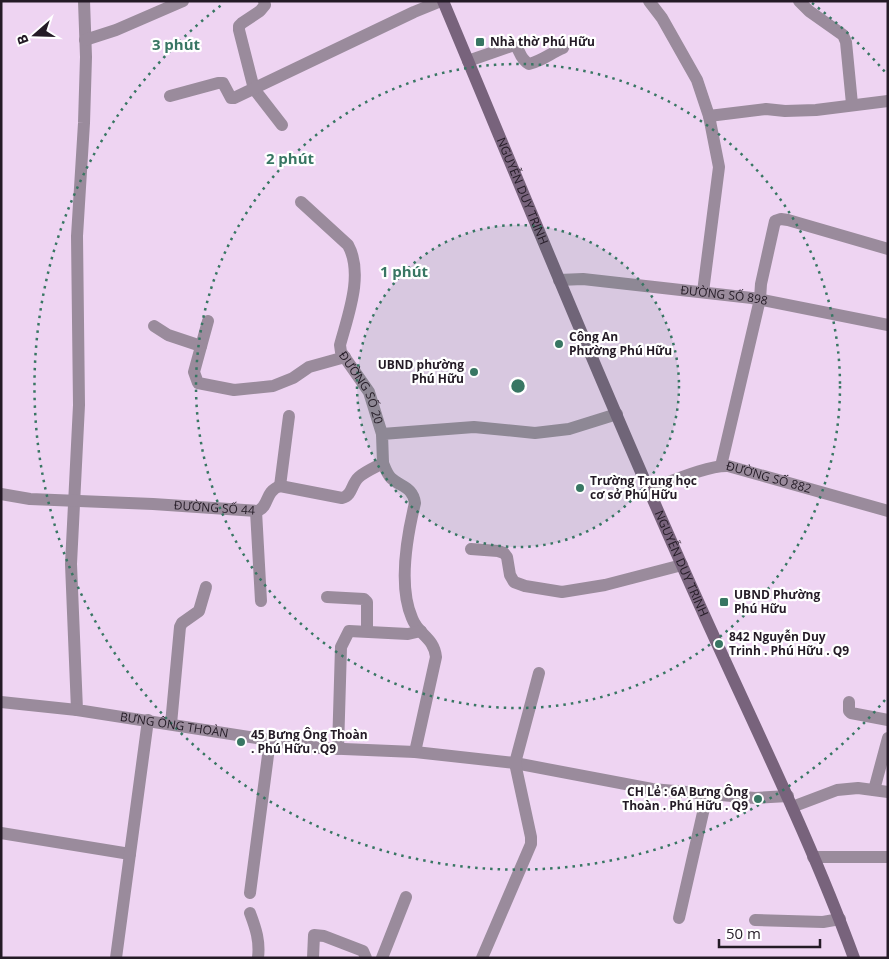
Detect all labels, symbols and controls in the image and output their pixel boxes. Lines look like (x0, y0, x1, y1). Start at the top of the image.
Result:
north arrow (10, 10, 60, 60)
text: B (12, 32, 33, 47)
place label: Nhà thờ Phú Hữu (490, 33, 595, 50)
text: 3 phút (152, 34, 201, 54)
marker: Nhà thờ Phú Hữu (474, 36, 486, 48)
street label: NGUYỄN DUY TRINH (493, 135, 553, 247)
text: 2 phút (266, 148, 315, 168)
text: 1 phút (380, 261, 429, 281)
street label: ĐƯỜNG SỐ 898 (679, 281, 769, 309)
place label: Công An Phường Phú Hữu (569, 328, 672, 359)
marker: Công An Phường Phú Hữu (553, 338, 565, 350)
street label: ĐƯỜNG SỐ 20 (335, 348, 387, 426)
place label: UBND phường Phú Hữu (378, 356, 464, 387)
marker: UBND phường Phú Hữu (468, 366, 480, 378)
centre of rings (509, 377, 527, 395)
street label: ĐƯỜNG SỐ 882 (724, 457, 814, 497)
place label: Trường Trung học cơ sở Phú Hữu (590, 472, 697, 503)
marker: Trường Trung học cơ sở Phú Hữu (574, 482, 586, 494)
street label: ĐƯỜNG SỐ 44 (173, 496, 256, 519)
street label: NGUYỄN DUY TRINH (651, 508, 713, 619)
place label: UBND Phường Phú Hữu (734, 586, 820, 617)
marker: UBND Phường Phú Hữu (718, 596, 730, 608)
place label: 842 Nguyễn Duy Trinh . Phú Hữu . Q9 (729, 628, 849, 659)
marker: 842 Nguyễn Duy Trinh . Phú Hữu . Q9 (713, 638, 725, 650)
street label: BƯNG ÔNG THOÀN (119, 708, 230, 742)
place label: 45 Bưng Ông Thoàn . Phú Hữu . Q9 (251, 726, 368, 757)
marker: 45 Bưng Ông Thoàn . Phú Hữu . Q9 (235, 736, 247, 748)
place label: CH Lẻ : 6A Bưng Ông Thoàn . Phú Hữu . Q9 (622, 783, 748, 814)
marker: CH Lẻ : 6A Bưng Ông Thoàn . Phú Hữu . Q9 (752, 793, 764, 805)
scale bar (719, 916, 820, 948)
text: 50 m (726, 923, 761, 943)

